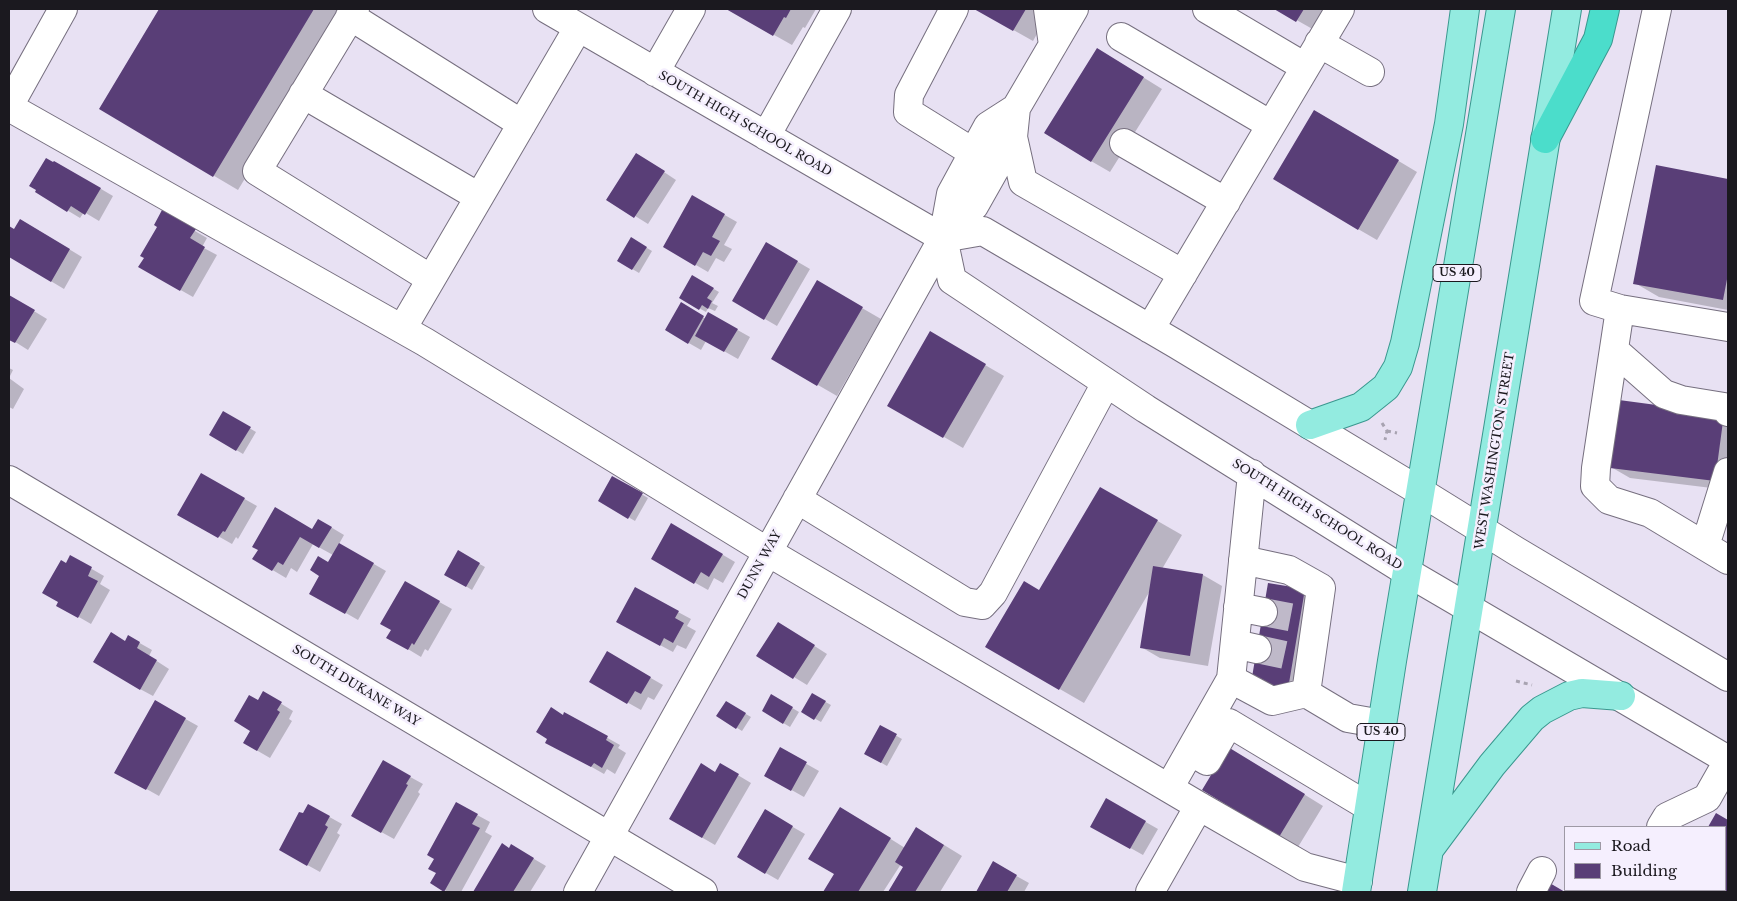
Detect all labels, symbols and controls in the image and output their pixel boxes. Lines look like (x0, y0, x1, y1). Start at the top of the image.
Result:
street label: SOUTH HIGH SCHOOL ROAD (656, 68, 834, 180)
road number: US 40 (1433, 264, 1481, 282)
street label: WEST WASHINGTON STREET (1472, 351, 1518, 551)
street label: SOUTH HIGH SCHOOL ROAD (1229, 457, 1405, 573)
street label: DUNN WAY (735, 528, 785, 602)
street label: SOUTH DUKANE WAY (290, 642, 422, 730)
road number: US 40 (1357, 724, 1405, 740)
legend (1564, 826, 1727, 891)
text: Road (1611, 836, 1651, 855)
text: Building (1611, 861, 1677, 880)

